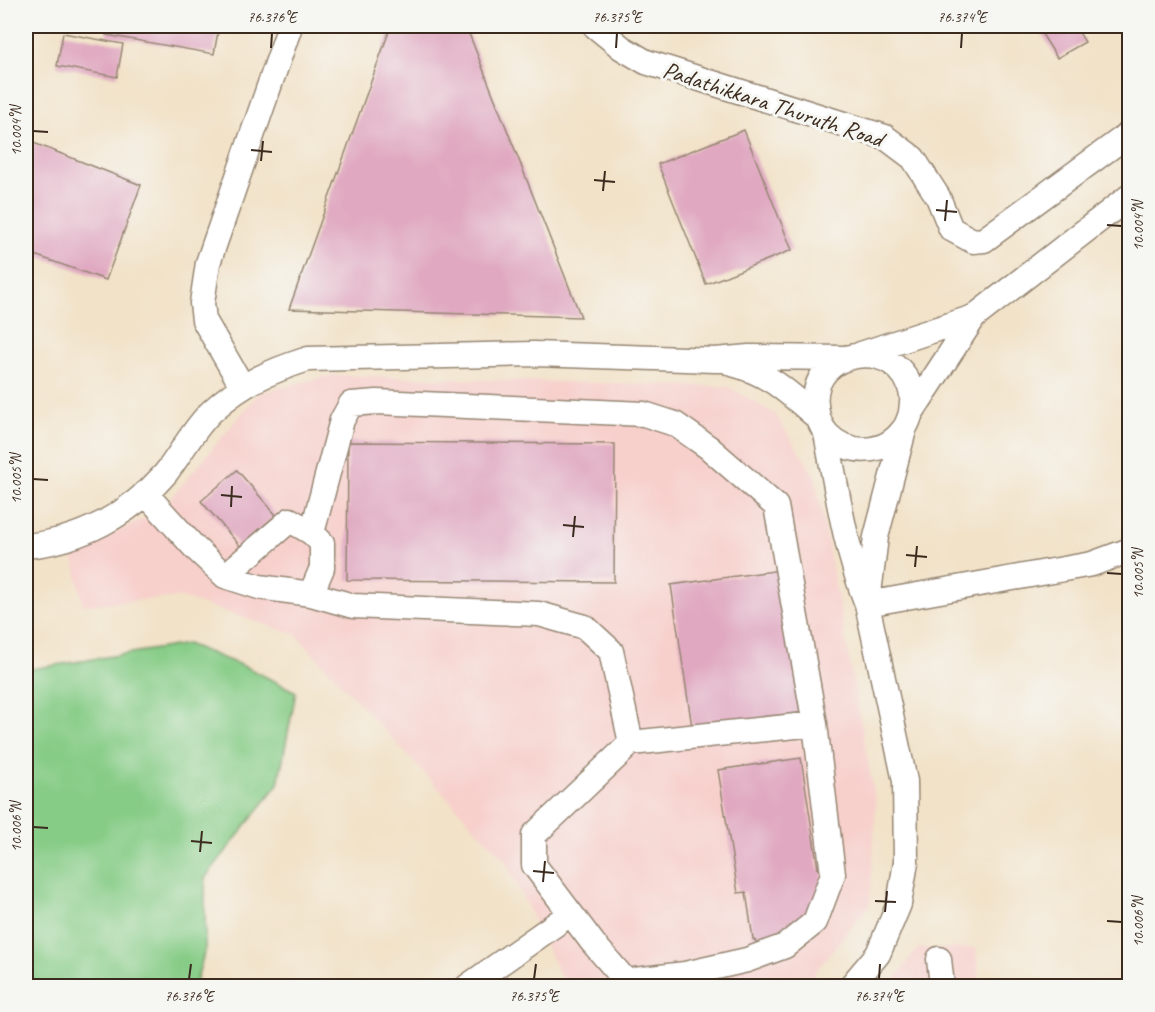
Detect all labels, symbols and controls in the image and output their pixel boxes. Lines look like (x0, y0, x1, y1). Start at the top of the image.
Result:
text: 76.376°E (248, 8, 299, 27)
text: 76.375°E (593, 8, 644, 27)
text: 76.374°E (938, 8, 989, 27)
street label: Padathikkara Thuruth Road (659, 54, 890, 155)
text: 10.004°N (7, 103, 26, 156)
text: 10.004°N (1129, 198, 1148, 251)
text: 10.005°N (7, 451, 26, 504)
text: 10.005°N (1129, 546, 1148, 599)
text: 10.006°N (7, 799, 26, 852)
text: 10.006°N (1129, 894, 1148, 947)
text: 76.376°E (165, 987, 216, 1006)
text: 76.375°E (510, 987, 561, 1006)
text: 76.374°E (855, 987, 906, 1006)

